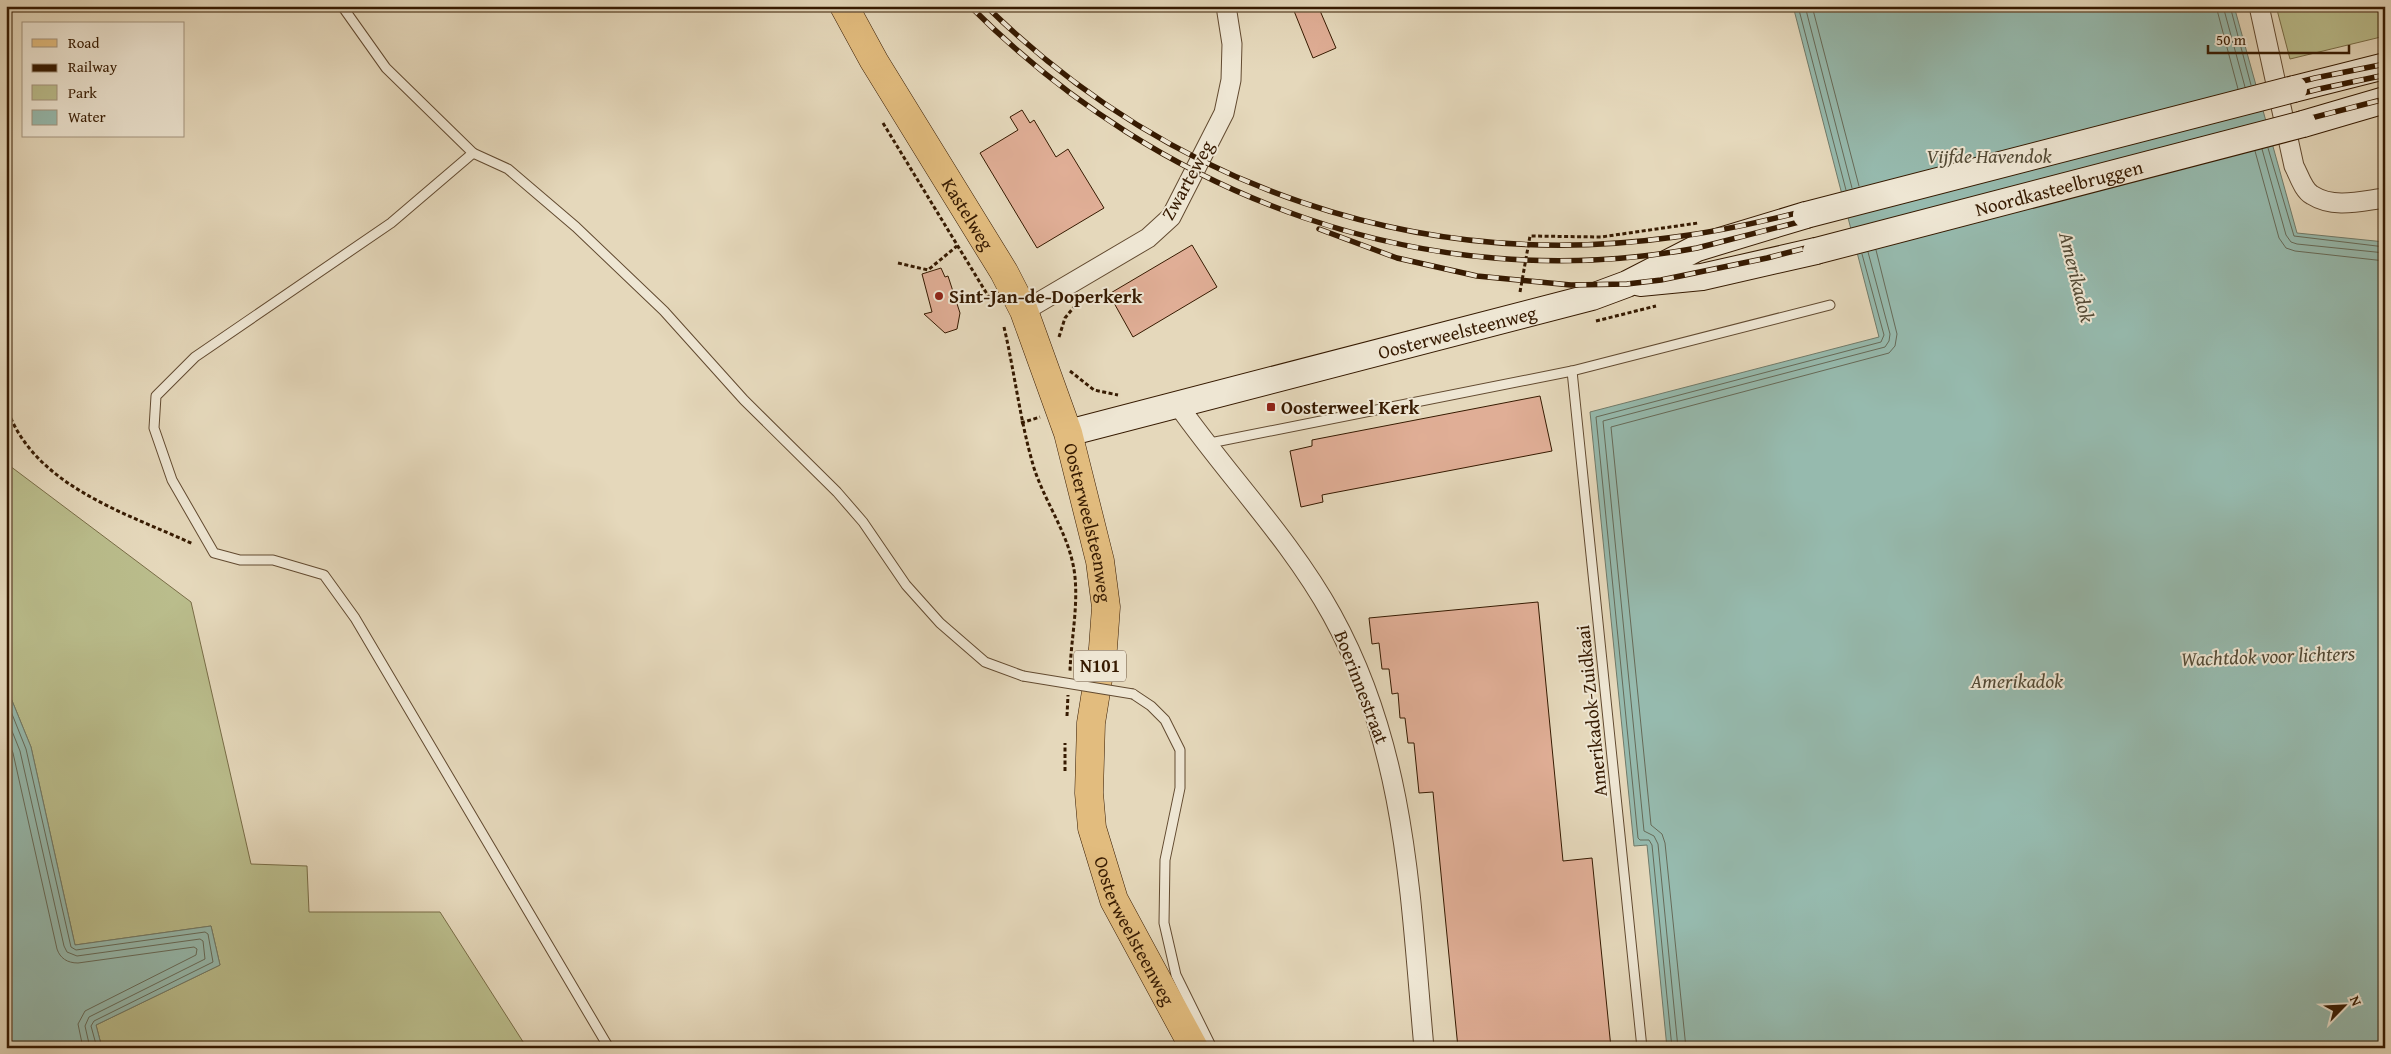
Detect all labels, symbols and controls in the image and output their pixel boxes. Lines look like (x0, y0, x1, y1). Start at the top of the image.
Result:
legend (22, 22, 185, 138)
scale bar (2208, 22, 2350, 54)
text: 50 m (2216, 29, 2247, 50)
text: Road (68, 32, 99, 53)
text: Railway (68, 56, 118, 77)
text: Park (68, 82, 97, 103)
text: Water (68, 106, 106, 127)
street label: Zwarteweg (1154, 135, 1221, 225)
water label: Vijfde Havendok (1926, 141, 2053, 170)
street label: Noordkasteelbruggen (1972, 152, 2146, 223)
street label: Kastelweg (935, 172, 1001, 256)
water label: Amerikadok (2052, 228, 2103, 326)
place label: Sint-Jan-de-Doperkerk (949, 282, 1142, 310)
marker: Sint-Jan-de-Doperkerk (933, 290, 945, 302)
street label: Oosterweelsteenweg (1375, 298, 1540, 366)
place label: Oosterweel Kerk (1281, 393, 1420, 421)
marker: Oosterweel Kerk (1265, 401, 1277, 413)
street label: Oosterweelsteenweg (1057, 440, 1119, 604)
street label: Amerikadok-Zuidkaai (1568, 624, 1614, 798)
street label: Boerinnestraat (1328, 626, 1397, 748)
water label: Wachtdok voor lichters (2180, 638, 2356, 673)
road number: N101 (1074, 650, 1126, 681)
water label: Amerikadok (1970, 666, 2064, 695)
street label: Oosterweelsteenweg (1087, 853, 1182, 1011)
north arrow (2318, 982, 2368, 1032)
text: N (2345, 992, 2367, 1010)

